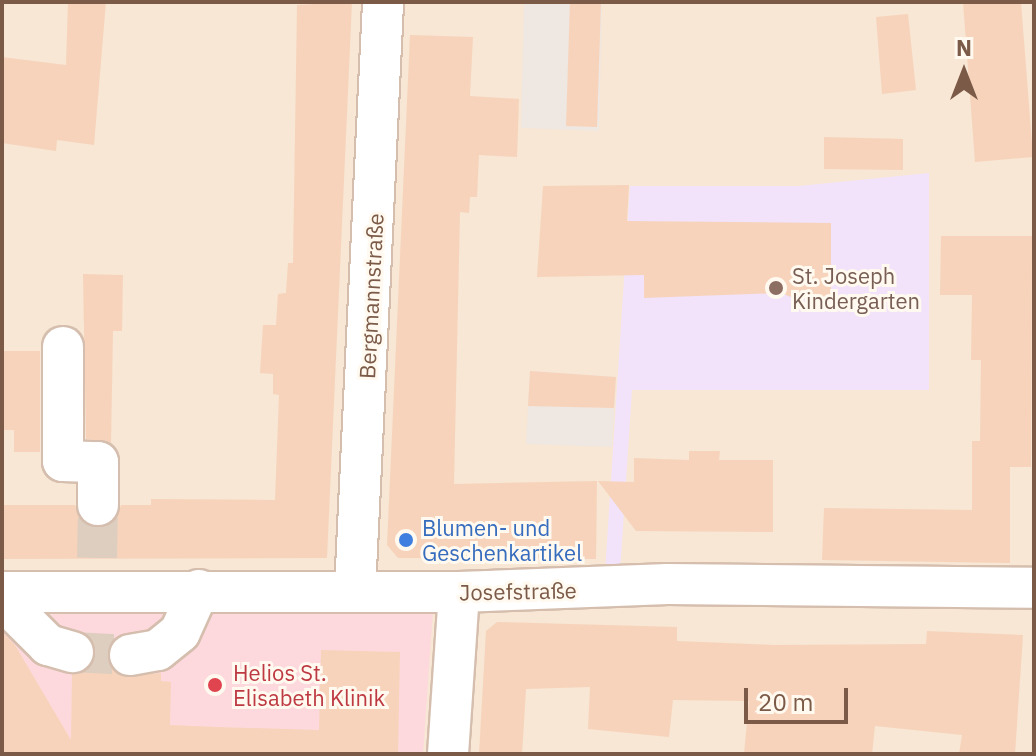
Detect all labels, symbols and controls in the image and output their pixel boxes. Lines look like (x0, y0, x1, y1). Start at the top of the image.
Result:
north arrow (924, 32, 1004, 112)
text: N (956, 33, 972, 62)
street label: Bergmannstraße (353, 213, 389, 379)
place label: St. Joseph Kindergarten (792, 262, 920, 314)
marker: St. Joseph Kindergarten (767, 279, 785, 297)
place label: Blumen- und Geschenkartikel (422, 514, 582, 566)
marker: Blumen- und Geschenkartikel (397, 531, 415, 549)
street label: Josefstraße (459, 577, 577, 605)
place label: Helios St. Elisabeth Klinik (233, 659, 385, 710)
scale bar (748, 672, 852, 722)
marker: Helios St. Elisabeth Klinik (204, 674, 226, 696)
text: 20 m (758, 686, 813, 718)

